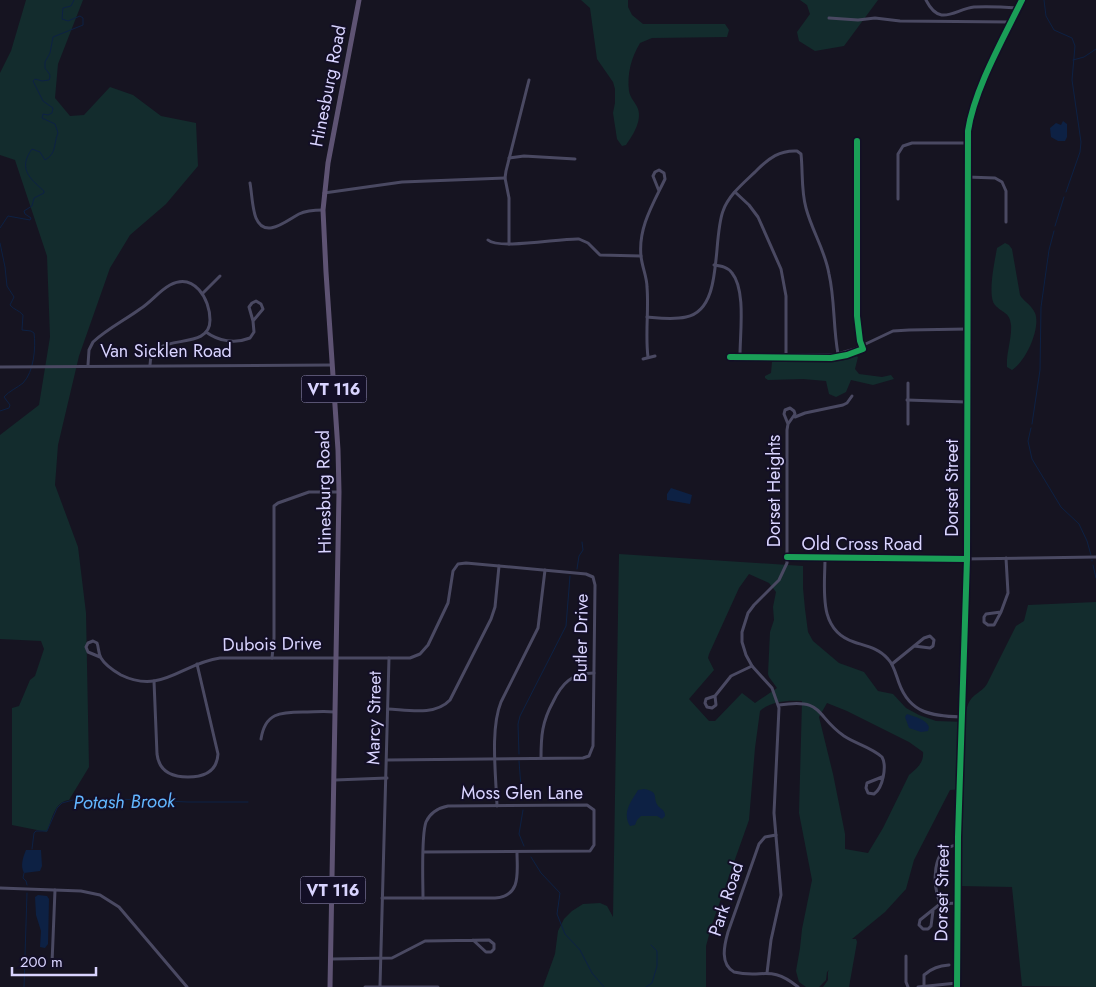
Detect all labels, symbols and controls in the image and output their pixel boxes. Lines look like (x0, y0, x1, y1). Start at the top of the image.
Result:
street label: Hinesburg Road (303, 23, 353, 149)
street label: Van Sicklen Road (100, 338, 232, 364)
road number: VT 116 (302, 376, 366, 402)
street label: Hinesburg Road (310, 430, 338, 554)
street label: Dorset Heights (761, 435, 787, 547)
street label: Dorset Street (939, 439, 965, 537)
street label: Old Cross Road (802, 531, 922, 557)
street label: Butler Drive (567, 593, 595, 683)
street label: Dubois Drive (222, 630, 322, 658)
street label: Marcy Street (360, 670, 388, 765)
street label: Moss Glen Lane (461, 780, 583, 806)
water label: Potash Brook (73, 787, 176, 816)
street label: Dorset Street (928, 843, 956, 942)
street label: Park Road (702, 859, 750, 939)
road number: VT 116 (300, 876, 366, 904)
scale bar (12, 944, 96, 976)
text: 200 m (20, 951, 63, 973)

